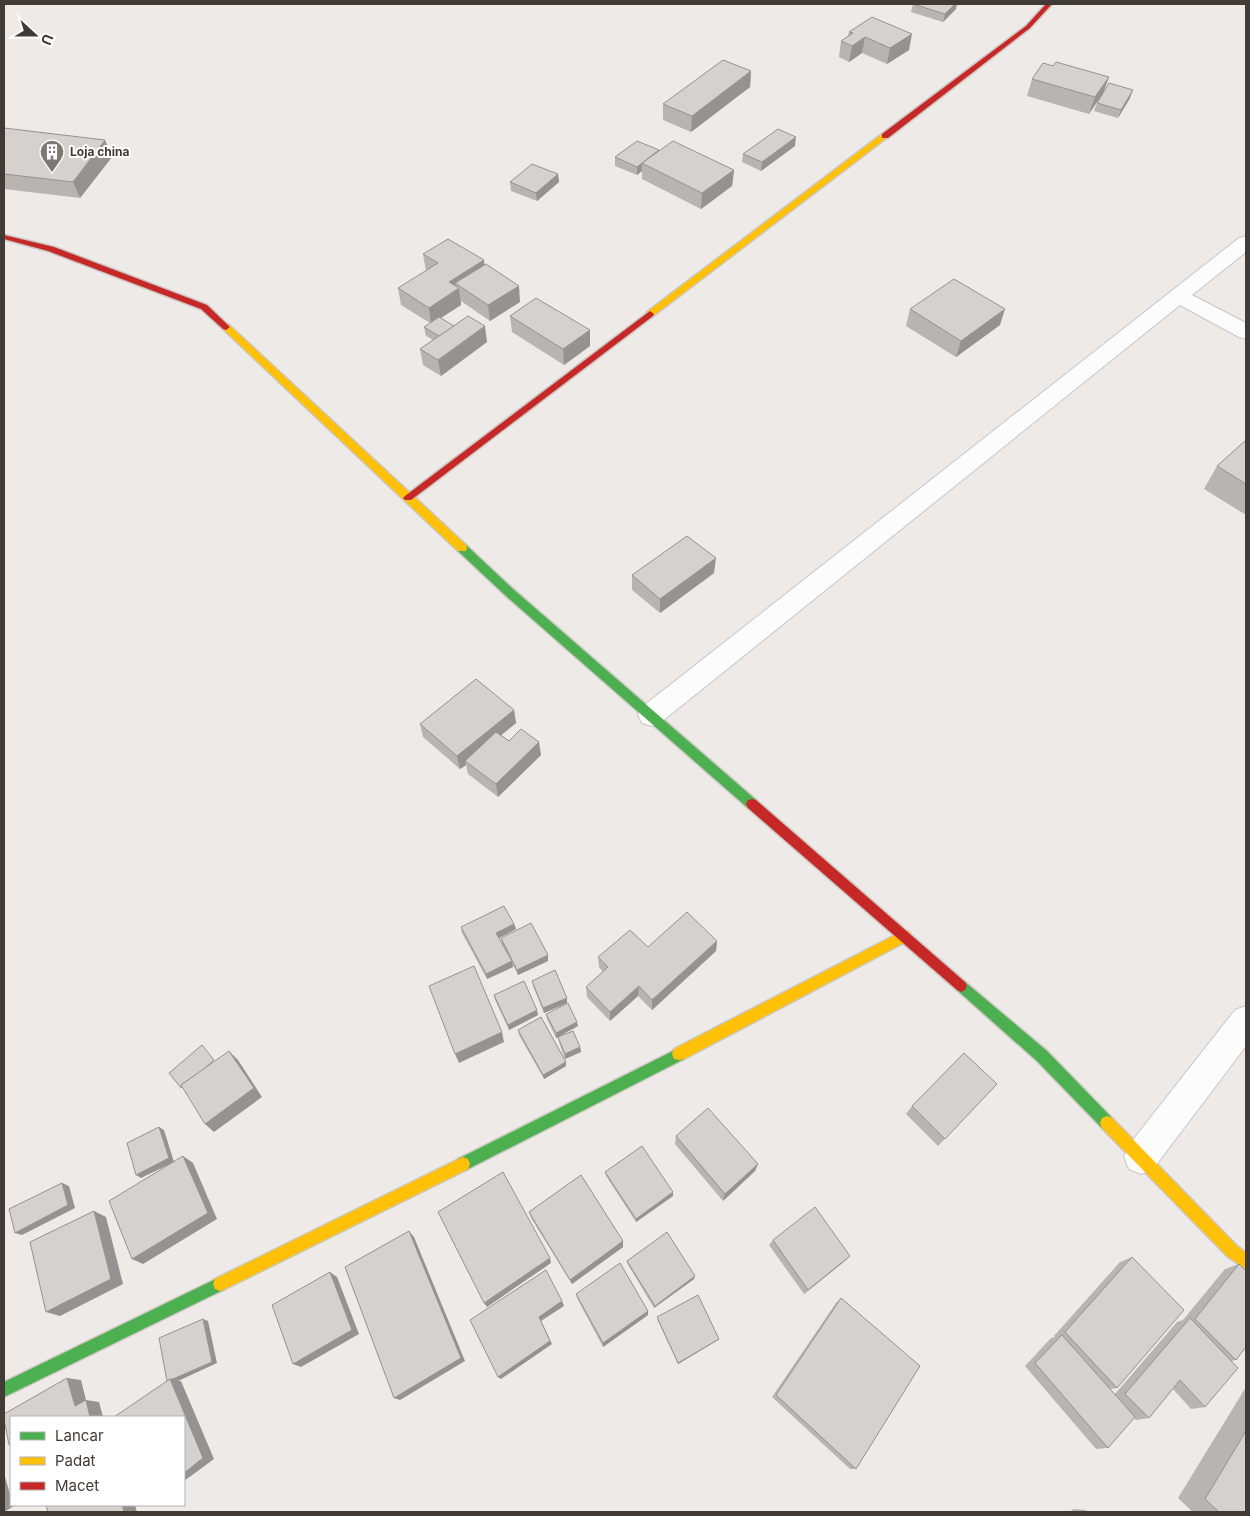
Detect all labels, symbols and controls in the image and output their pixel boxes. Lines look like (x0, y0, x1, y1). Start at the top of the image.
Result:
north arrow (10, 10, 60, 60)
text: U (38, 32, 57, 48)
building icon: Loja china (39, 139, 65, 173)
place label: Loja china (70, 144, 129, 159)
legend (10, 1416, 185, 1506)
text: Lancar (55, 1426, 104, 1445)
text: Padat (55, 1451, 96, 1470)
text: Macet (55, 1476, 99, 1495)

